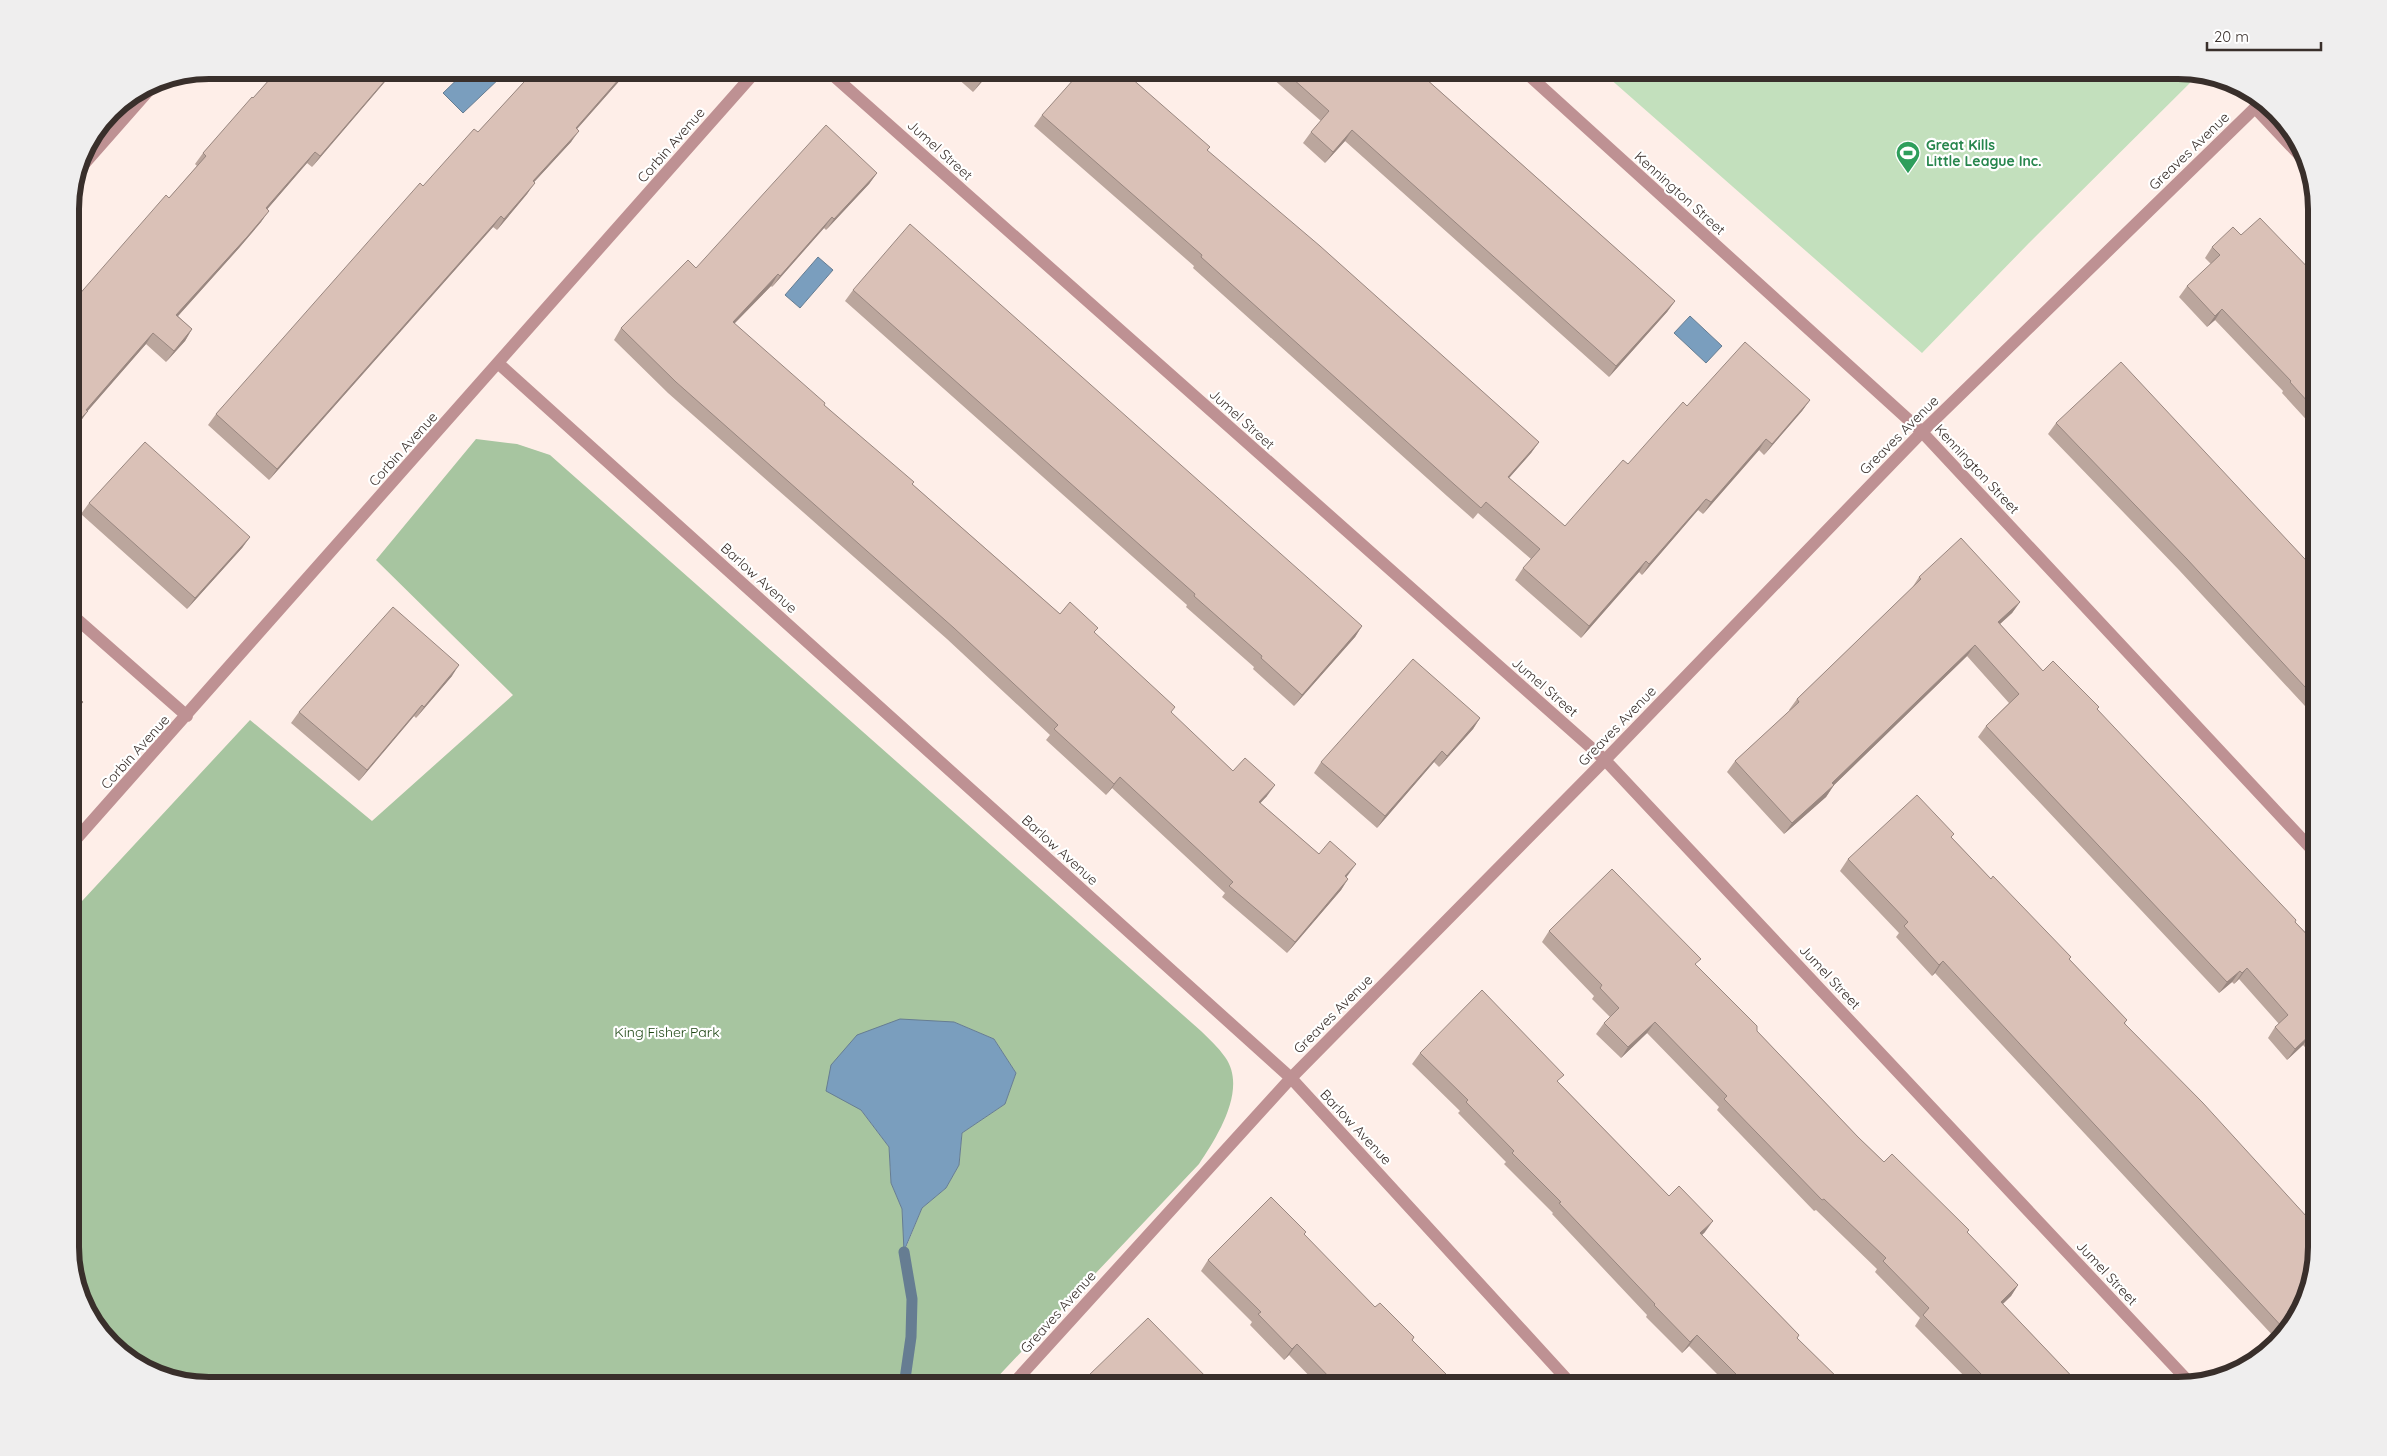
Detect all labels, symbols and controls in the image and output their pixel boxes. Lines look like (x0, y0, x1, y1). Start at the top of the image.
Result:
scale bar (2207, 20, 2321, 52)
text: 20 m (2214, 27, 2249, 46)
street label: Corbin Avenue (633, 103, 709, 186)
street label: Greaves Avenue (2145, 108, 2233, 194)
street label: Jumel Street (904, 116, 977, 184)
place label: Great Kills Little League Inc. (1926, 136, 2042, 170)
sports icon: Great Kills Little League Inc. (1895, 140, 1921, 174)
street label: Kennington Street (1631, 147, 1729, 239)
street label: Jumel Street (1206, 385, 1279, 453)
street label: Greaves Avenue (1856, 392, 1942, 478)
street label: Corbin Avenue (365, 408, 441, 490)
street label: Kennington Street (1931, 420, 2023, 518)
street label: Barlow Avenue (717, 539, 801, 617)
street label: Jumel Street (1508, 653, 1582, 721)
street label: Greaves Avenue (1574, 682, 1660, 770)
street label: Corbin Avenue (97, 711, 173, 793)
street label: Barlow Avenue (1018, 811, 1102, 889)
street label: Jumel Street (1795, 941, 1865, 1013)
street label: Greaves Avenue (1290, 971, 1376, 1057)
park label: King Fisher Park (614, 1023, 720, 1041)
street label: Barlow Avenue (1316, 1085, 1396, 1169)
street label: Jumel Street (2072, 1237, 2142, 1309)
street label: Greaves Avenue (1016, 1267, 1100, 1357)

